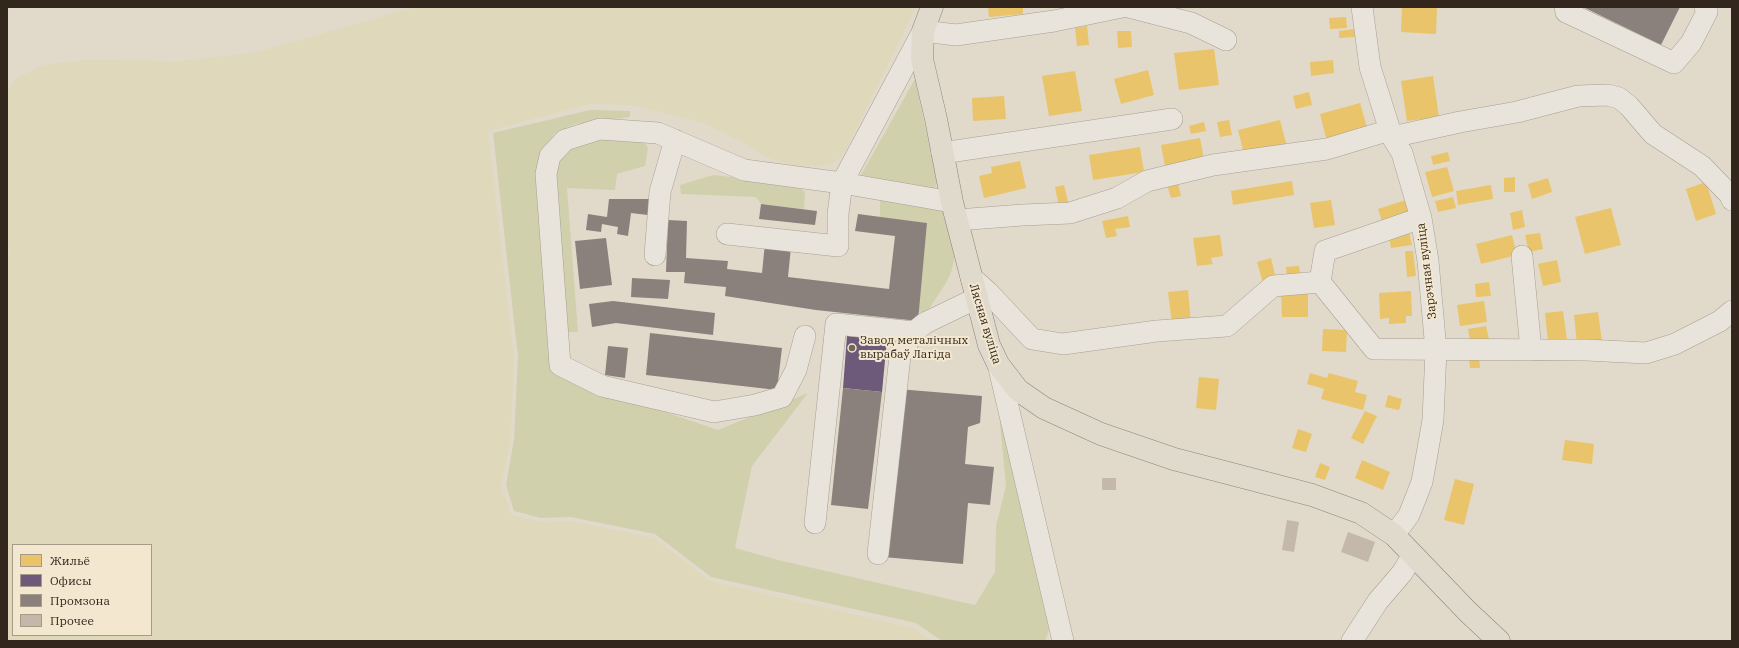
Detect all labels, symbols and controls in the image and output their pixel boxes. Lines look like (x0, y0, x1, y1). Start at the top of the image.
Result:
street label: Зарэчная вуліца (1414, 222, 1440, 320)
street label: Лясная вуліца (966, 282, 1004, 366)
place label: Завод металічных вырабаў Лагіда (860, 334, 968, 362)
marker: Завод металічных вырабаў Лагіда (847, 343, 857, 353)
legend (12, 544, 152, 636)
text: Жильё (50, 553, 90, 568)
text: Офисы (50, 573, 92, 588)
text: Промзона (50, 593, 110, 608)
text: Прочее (50, 613, 94, 628)

